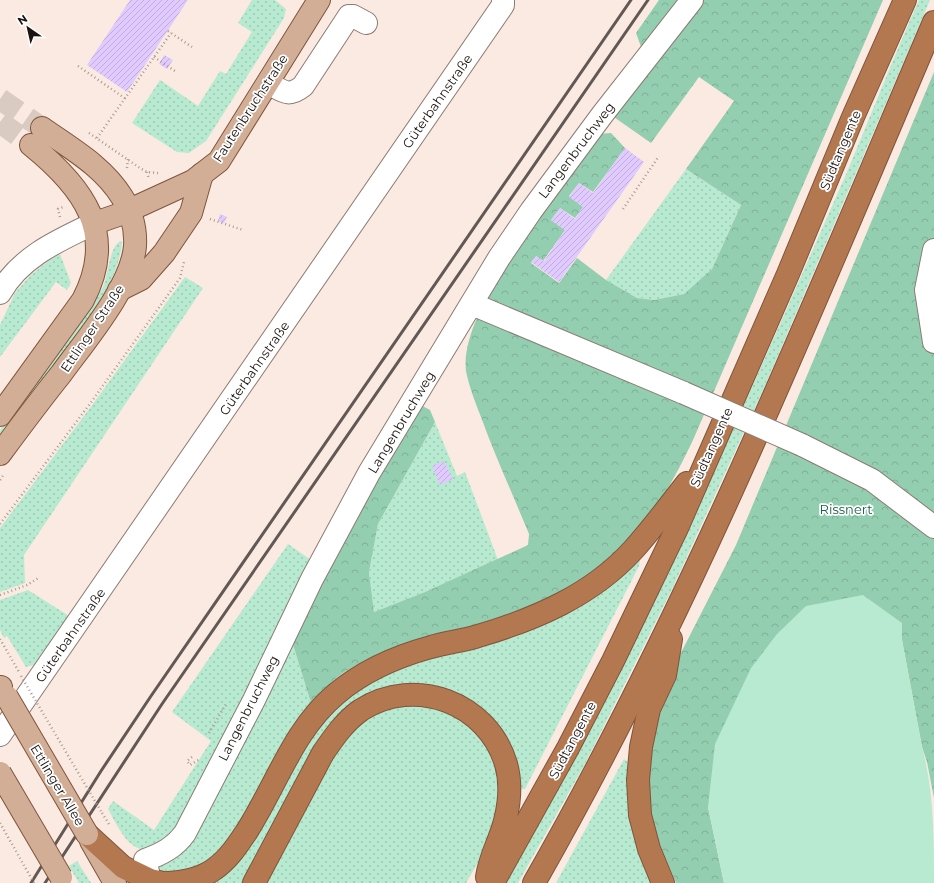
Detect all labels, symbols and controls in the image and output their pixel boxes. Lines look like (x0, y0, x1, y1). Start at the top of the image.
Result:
north arrow (8, 8, 48, 48)
text: N (15, 11, 30, 28)
street label: Fautenbruchstraße (209, 51, 291, 165)
street label: Güterbahnstraße (399, 51, 476, 151)
street label: Langenbruchweg (535, 99, 617, 201)
street label: Südtangente (816, 107, 864, 192)
street label: Ettlinger Straße (57, 281, 127, 375)
street label: Güterbahnstraße (216, 318, 293, 418)
street label: Langenbruchweg (364, 368, 438, 476)
street label: Südtangente (686, 405, 736, 489)
park label: Rissnert (820, 501, 872, 517)
street label: Güterbahnstraße (32, 585, 109, 685)
street label: Langenbruchweg (214, 653, 282, 763)
street label: Südtangente (545, 698, 599, 781)
street label: Ettlinger Allee (27, 741, 89, 829)

